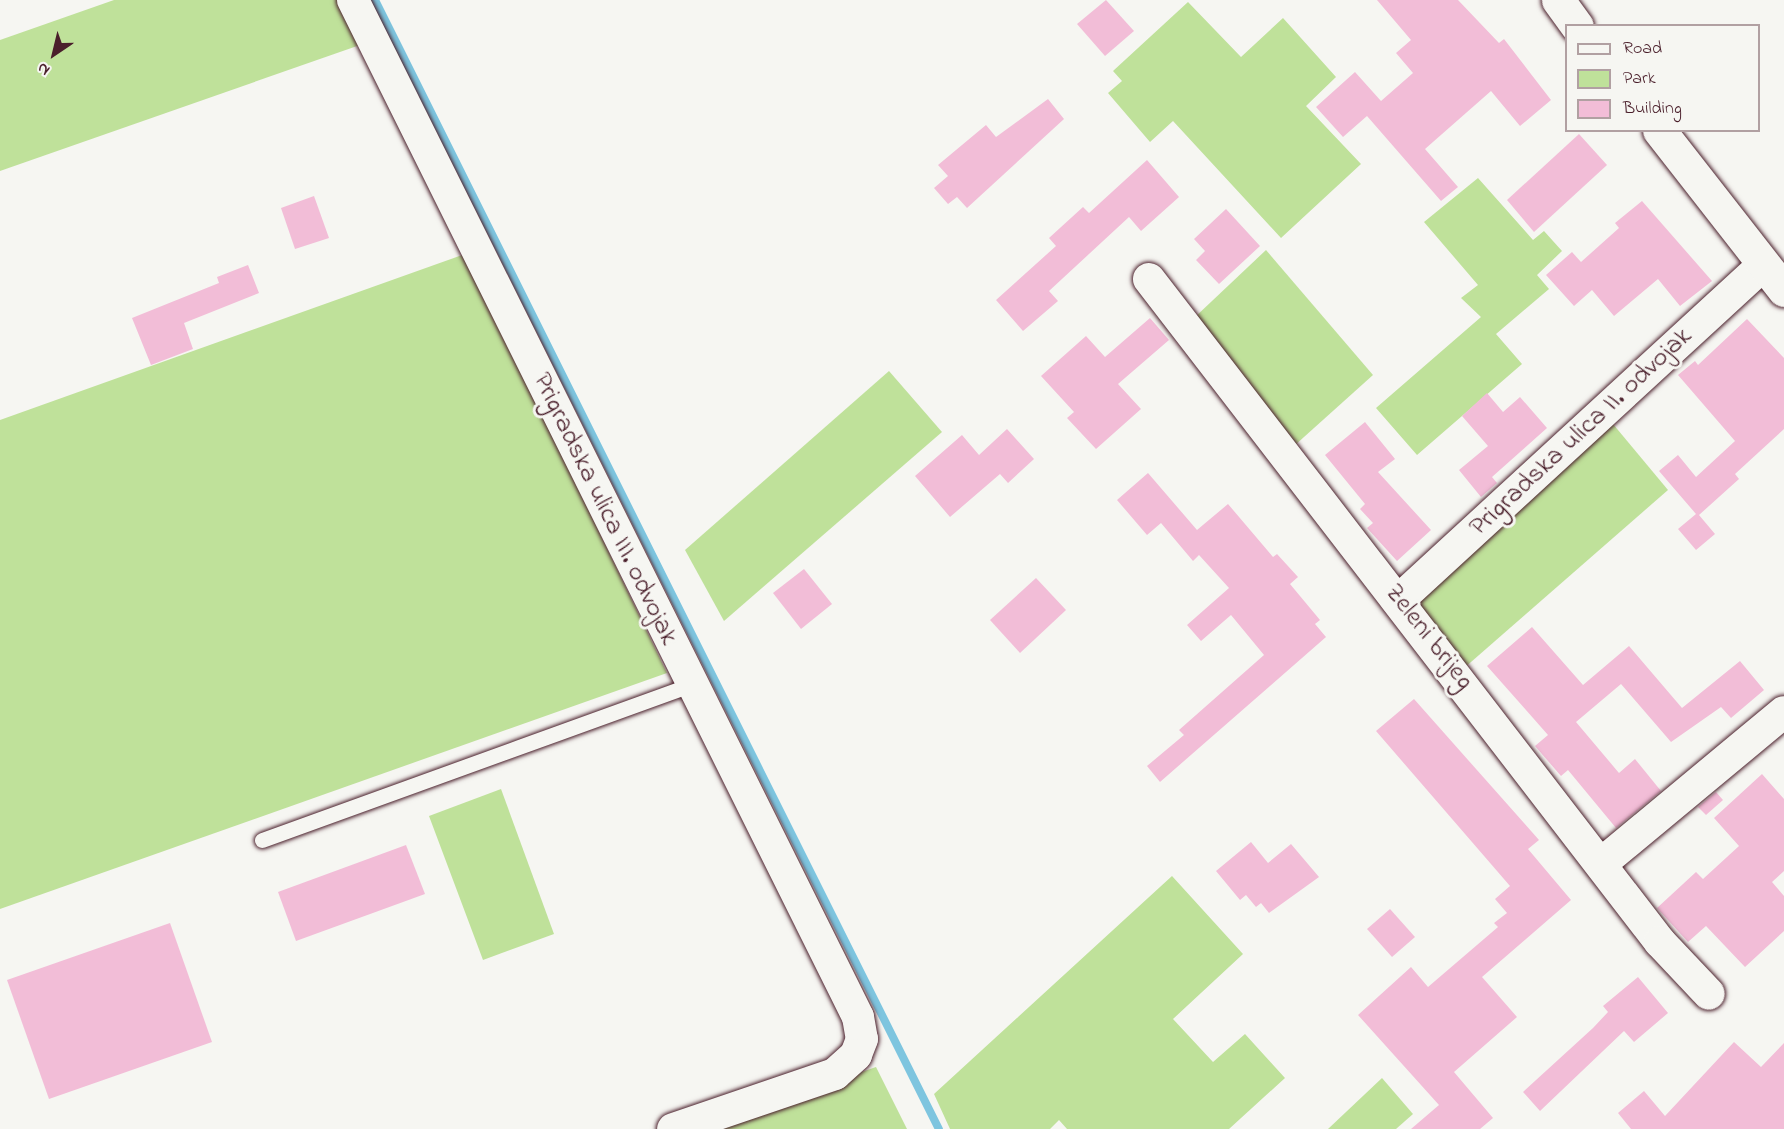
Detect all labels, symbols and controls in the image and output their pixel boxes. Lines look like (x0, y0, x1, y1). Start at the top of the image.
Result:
north arrow (24, 24, 84, 84)
legend (1565, 24, 1760, 132)
text: Road (1623, 36, 1662, 62)
text: N (32, 56, 55, 82)
text: Park (1623, 66, 1656, 92)
text: Building (1623, 96, 1682, 122)
street label: Prigradska ulica II. odvojak (1463, 320, 1699, 544)
street label: Prigradska ulica III. odvojak (525, 368, 685, 650)
street label: Zeleni brijeg (1377, 577, 1481, 697)

